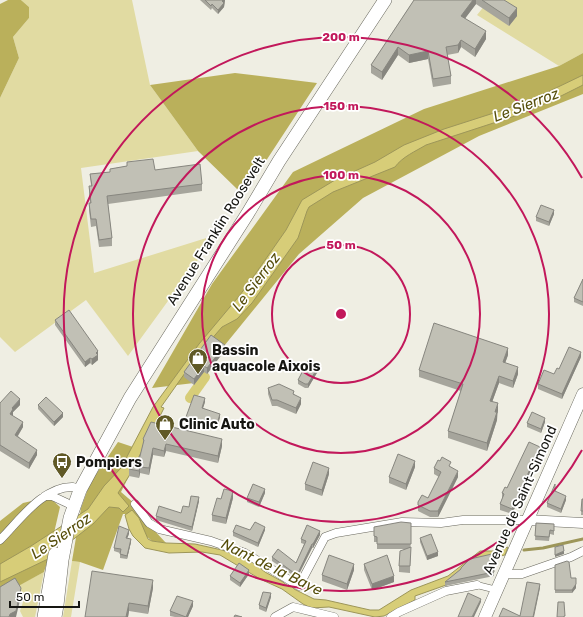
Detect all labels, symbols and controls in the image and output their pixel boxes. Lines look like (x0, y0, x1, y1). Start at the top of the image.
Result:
text: 200 m (322, 30, 360, 44)
water label: Le Sierroz (491, 84, 562, 126)
text: 150 m (323, 99, 359, 113)
street label: Avenue Franklin Roosevelt (163, 153, 269, 308)
text: 100 m (323, 168, 359, 182)
text: 50 m (326, 238, 356, 252)
water label: Le Sierroz (228, 249, 284, 315)
centre of rings (334, 307, 348, 321)
place label: Bassin aquacole Aixois (212, 342, 321, 375)
shop icon: Bassin aquacole Aixois (187, 347, 209, 375)
shop icon: Clinic Auto (154, 413, 176, 441)
place label: Clinic Auto (179, 416, 255, 433)
street label: Avenue de Saint-Simond (479, 423, 561, 577)
bus stop icon: Pompiers (51, 451, 73, 479)
place label: Pompiers (76, 454, 142, 471)
water label: Le Sierroz (27, 509, 95, 563)
water label: Nant de la Baye (219, 535, 326, 600)
scale bar (10, 583, 79, 609)
text: 50 m (16, 590, 44, 604)

